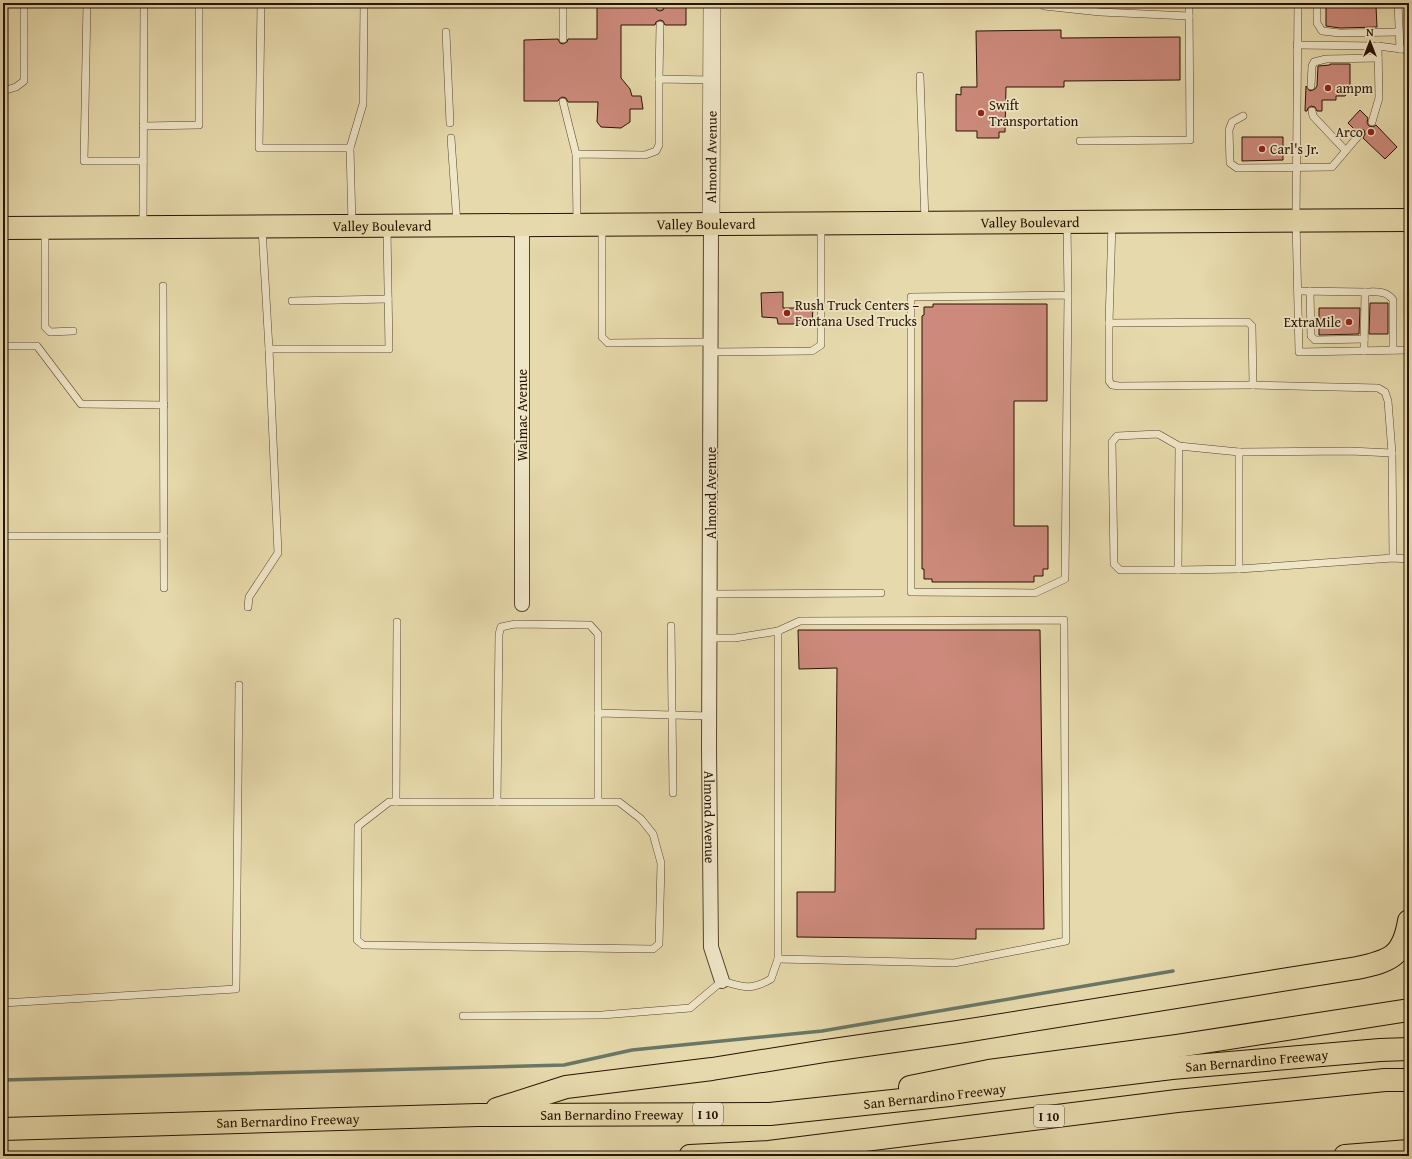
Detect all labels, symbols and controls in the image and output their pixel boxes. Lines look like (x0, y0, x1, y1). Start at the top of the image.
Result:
north arrow (1350, 22, 1390, 62)
text: N (1366, 24, 1374, 40)
place label: ampm (1336, 78, 1374, 98)
marker: ampm (1323, 83, 1333, 93)
place label: Swift Transportation (989, 95, 1079, 131)
marker: Swift Transportation (976, 108, 986, 118)
street label: Almond Avenue (701, 110, 722, 203)
place label: Arco (1336, 122, 1363, 142)
marker: Arco (1366, 127, 1376, 137)
place label: Carl's Jr. (1270, 139, 1319, 159)
marker: Carl's Jr. (1257, 144, 1267, 154)
street label: Valley Boulevard (980, 212, 1080, 232)
street label: Valley Boulevard (656, 214, 756, 234)
street label: Valley Boulevard (332, 216, 432, 236)
place label: Rush Truck Centers – Fontana Used Trucks (795, 295, 919, 331)
marker: Rush Truck Centers – Fontana Used Trucks (782, 308, 792, 318)
place label: ExtraMile (1284, 312, 1341, 332)
marker: ExtraMile (1344, 317, 1354, 327)
street label: Walmac Avenue (512, 368, 532, 461)
street label: Almond Avenue (701, 446, 721, 539)
street label: Almond Avenue (699, 771, 720, 864)
street label: San Bernardino Freeway (1185, 1045, 1329, 1077)
street label: San Bernardino Freeway (863, 1078, 1007, 1114)
road number: I 10 (693, 1103, 723, 1125)
street label: San Bernardino Freeway (540, 1104, 684, 1125)
road number: I 10 (1034, 1105, 1064, 1127)
street label: San Bernardino Freeway (216, 1108, 360, 1133)

